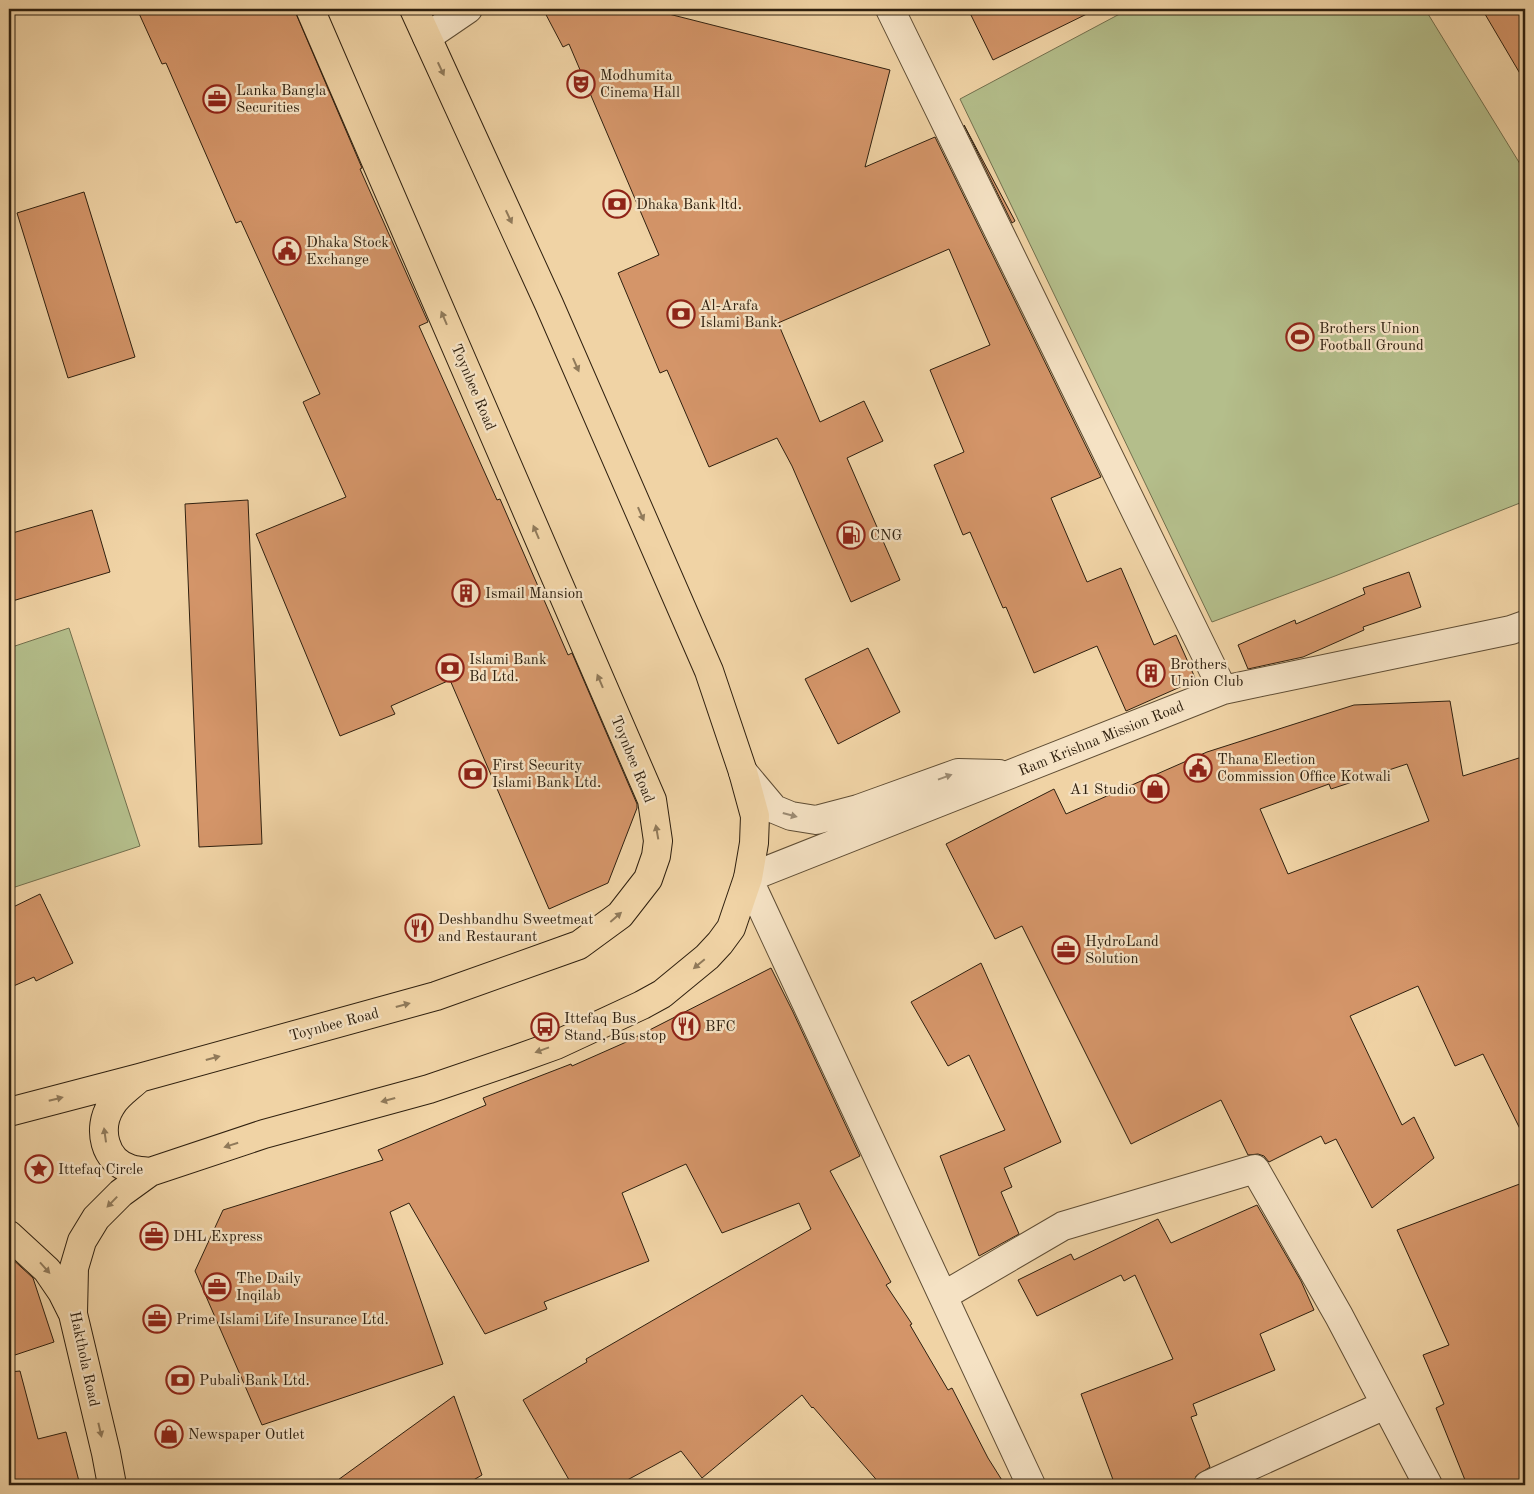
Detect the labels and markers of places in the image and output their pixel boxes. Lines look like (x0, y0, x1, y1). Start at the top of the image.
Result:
theatre icon: Modhumita Cinema Hall (566, 69, 596, 99)
place label: Modhumita Cinema Hall (600, 69, 680, 101)
office icon: Lanka Bangla Securities (202, 84, 232, 114)
place label: Lanka Bangla Securities (236, 84, 327, 116)
bank icon: Dhaka Bank ltd. (602, 189, 632, 219)
place label: Dhaka Bank ltd. (636, 198, 742, 213)
public building icon: Dhaka Stock Exchange (272, 236, 302, 266)
place label: Dhaka Stock Exchange (306, 236, 389, 268)
bank icon: Al-Arafa Islami Bank. (666, 299, 696, 329)
place label: Al-Arafa Islami Bank. (700, 299, 782, 331)
sports icon: Brothers Union Football Ground (1285, 322, 1315, 352)
place label: Brothers Union Football Ground (1319, 322, 1424, 354)
fuel station icon: CNG (836, 520, 866, 550)
place label: CNG (870, 529, 903, 544)
building icon: Ismail Mansion (451, 578, 481, 608)
place label: Ismail Mansion (485, 587, 583, 602)
bank icon: Islami Bank Bd Ltd. (435, 653, 465, 683)
place label: Islami Bank Bd Ltd. (469, 653, 547, 685)
building icon: Brothers Union Club (1136, 658, 1166, 688)
place label: Brothers Union Club (1170, 658, 1243, 690)
public building icon: Thana Election Commission Office Kotwali (1183, 753, 1213, 783)
place label: Thana Election Commission Office Kotwali (1217, 753, 1391, 785)
bank icon: First Security Islami Bank Ltd. (458, 759, 488, 789)
place label: First Security Islami Bank Ltd. (492, 759, 601, 791)
shop icon: A1 Studio (1140, 774, 1170, 804)
place label: A1 Studio (1070, 783, 1136, 798)
restaurant icon: Deshbandhu Sweetmeat and Restaurant (404, 913, 434, 943)
place label: Deshbandhu Sweetmeat and Restaurant (438, 913, 593, 945)
office icon: HydroLand Solution (1051, 935, 1081, 965)
place label: HydroLand Solution (1085, 935, 1159, 967)
restaurant icon: BFC (671, 1011, 701, 1041)
bus stop icon: Ittefaq Bus Stand, Bus stop (530, 1012, 560, 1042)
place label: Ittefaq Bus Stand, Bus stop (564, 1012, 667, 1044)
place label: BFC (705, 1020, 736, 1035)
place icon: Ittefaq Circle (24, 1154, 54, 1184)
place label: Ittefaq Circle (58, 1163, 143, 1178)
office icon: DHL Express (139, 1221, 169, 1251)
place label: DHL Express (173, 1230, 263, 1245)
office icon: The Daily Inqilab (202, 1272, 232, 1302)
place label: The Daily Inqilab (236, 1272, 301, 1304)
office icon: Prime Islami Life Insurance Ltd. (142, 1304, 172, 1334)
place label: Prime Islami Life Insurance Ltd. (176, 1313, 389, 1328)
bank icon: Pubali Bank Ltd. (165, 1365, 195, 1395)
place label: Pubali Bank Ltd. (199, 1374, 310, 1389)
shop icon: Newspaper Outlet (154, 1419, 184, 1449)
place label: Newspaper Outlet (188, 1428, 305, 1443)

